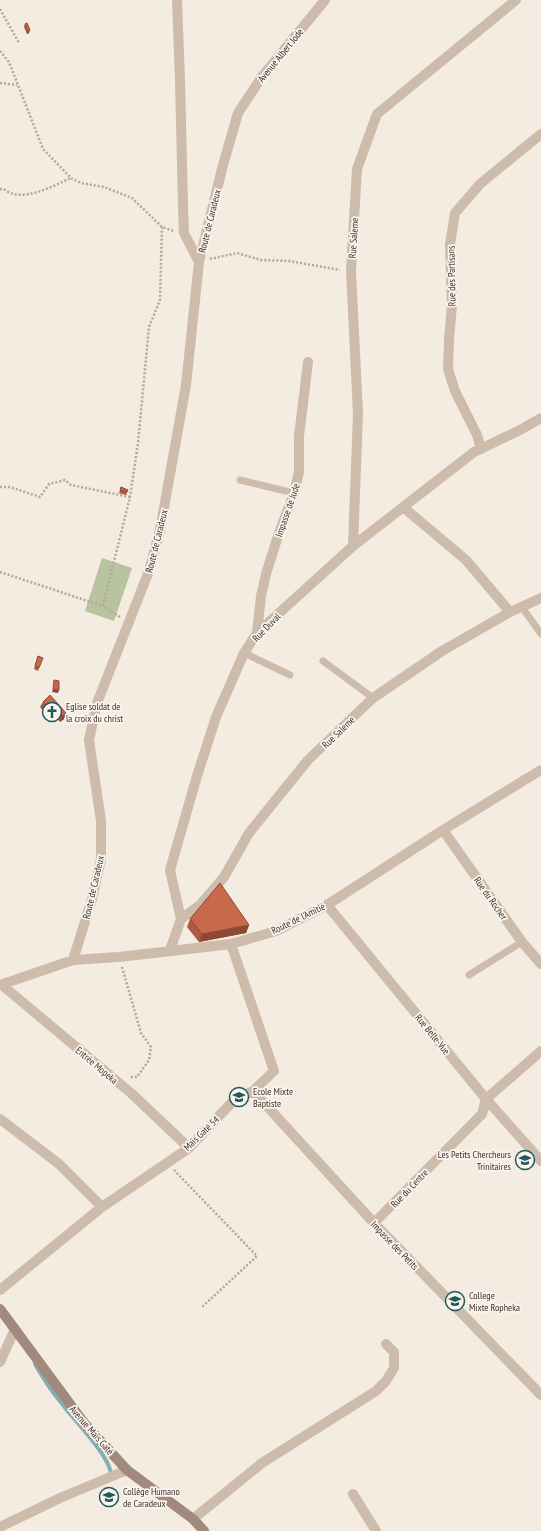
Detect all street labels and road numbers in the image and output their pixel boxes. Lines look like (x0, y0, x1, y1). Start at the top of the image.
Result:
street label: Avenue Albert Jode (255, 26, 306, 85)
street label: Route de Caradeux (195, 188, 224, 254)
street label: Rue Saleme (346, 217, 361, 259)
street label: Rue des Partisans (444, 245, 459, 306)
street label: Impasse de Jude (272, 482, 303, 539)
street label: Route de Caradeux (142, 508, 171, 574)
street label: Rue Duval (249, 610, 284, 645)
street label: Rue Saleme (319, 714, 358, 751)
street label: Route de Caradeux (80, 854, 107, 920)
street label: Rue du Rocher (471, 874, 510, 923)
street label: Route de l'Amitié (269, 900, 327, 937)
street label: Rue Belle-Vue (412, 1011, 453, 1057)
street label: Entrée Mopeka (73, 1044, 121, 1087)
street label: Maïs Gaté 54 (181, 1113, 222, 1154)
street label: Rue du Centre (388, 1166, 431, 1210)
street label: Impasse des Petits (368, 1218, 422, 1273)
street label: Avenue Maïs Gaté (67, 1403, 117, 1458)

